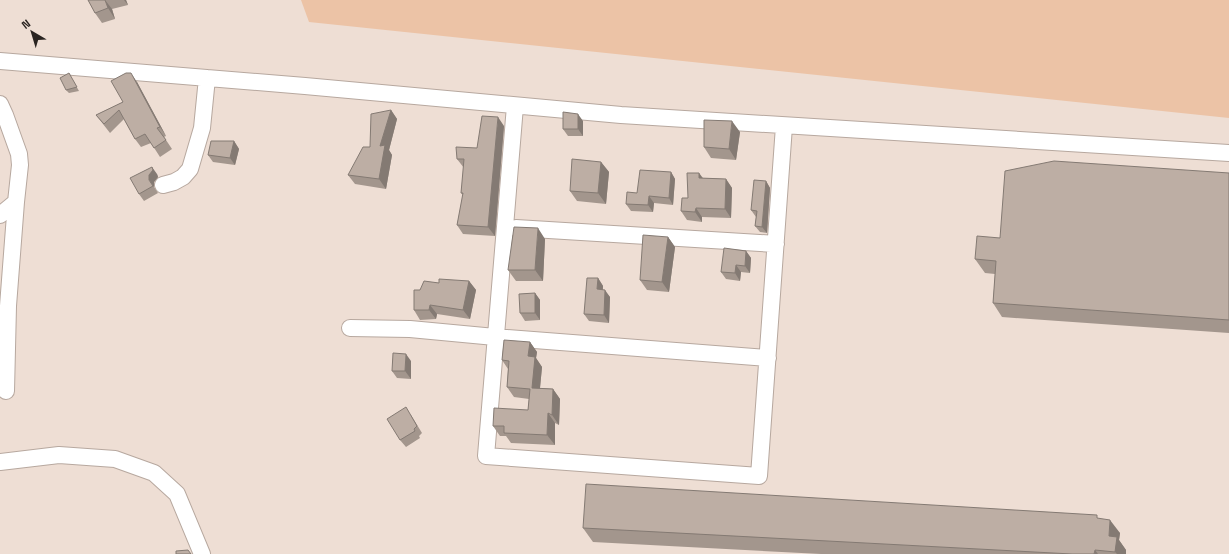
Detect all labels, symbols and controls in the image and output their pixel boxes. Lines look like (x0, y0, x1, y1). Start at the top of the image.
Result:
north arrow (12, 12, 52, 52)
text: N (19, 16, 33, 32)

